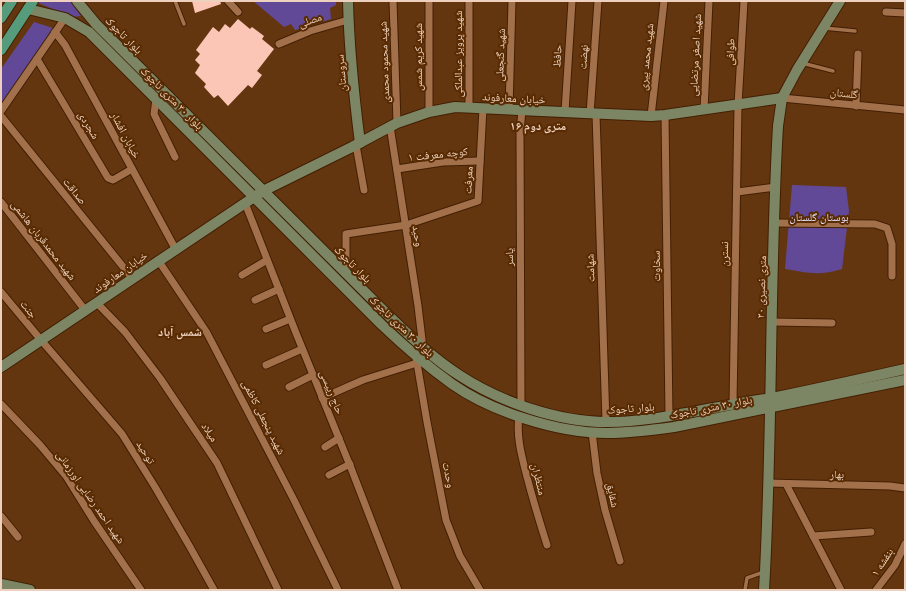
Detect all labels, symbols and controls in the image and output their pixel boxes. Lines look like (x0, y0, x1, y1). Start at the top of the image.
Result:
street label: مصلی (296, 9, 324, 31)
street label: شهید پرویز عبدالملکی (450, 11, 466, 97)
street label: بلوار تاجوک (102, 13, 146, 57)
street label: شهید اصغر مرتضایی (685, 13, 705, 97)
street label: شهید محمود محمدی (375, 21, 393, 103)
street label: شهید کریم شمس (410, 23, 426, 91)
street label: شهید محمد پیری (635, 23, 657, 91)
street label: شهید گنجعلی (491, 28, 509, 82)
street label: طوافی (721, 38, 739, 66)
street label: حافظ (548, 44, 566, 68)
street label: نهضت (574, 44, 592, 70)
street label: سروستان (331, 54, 351, 92)
street label: بلوار ۳۰ متری تاجوک (137, 63, 207, 133)
street label: گلستان (829, 84, 859, 102)
street label: خیابان معارفوند (482, 88, 546, 108)
street label: شجردی (74, 108, 104, 142)
street label: خیابان افشار (107, 108, 145, 161)
district label: ۱۶ متری دوم (510, 117, 567, 134)
street label: کوچه معرفت ۱ (407, 143, 469, 165)
street label: معرفت (459, 166, 477, 194)
street label: صداقت (59, 174, 91, 208)
street label: شهید محمدقربان هاشمی (8, 197, 80, 283)
park label: بوستان گلستان (789, 209, 849, 225)
street label: وحید (408, 224, 428, 248)
street label: نسترن (716, 241, 732, 267)
street label: بلوار تاجوک (331, 242, 375, 286)
street label: خیابان معارفوند (89, 247, 151, 297)
street label: یاسر (501, 247, 517, 267)
street label: سخاوت (648, 250, 664, 282)
street label: شهامت (582, 254, 598, 282)
street label: ۲۰ متری نصیری (752, 255, 770, 319)
street label: بلوار ۳۰ متری تاجوک (366, 292, 438, 360)
street label: جنت (17, 297, 41, 321)
district label: شمس آباد (158, 323, 202, 340)
street label: حاج رییسی (316, 367, 348, 417)
street label: شهید پنجعلی کاظمی (238, 377, 290, 457)
street label: بلوار ۳۰ متری تاجوک (669, 391, 753, 423)
street label: بلوار تاجوک (607, 398, 655, 418)
street label: میلاد (198, 419, 222, 445)
street label: توحید (133, 437, 160, 468)
street label: شهید احمد رضایی اورزمانی (53, 447, 129, 547)
street label: وحدت (439, 461, 459, 489)
street label: منتظران (527, 461, 551, 497)
street label: بهار (829, 466, 844, 482)
street label: شقایق (603, 481, 623, 509)
street label: بنفشه ۱ (867, 545, 897, 579)

